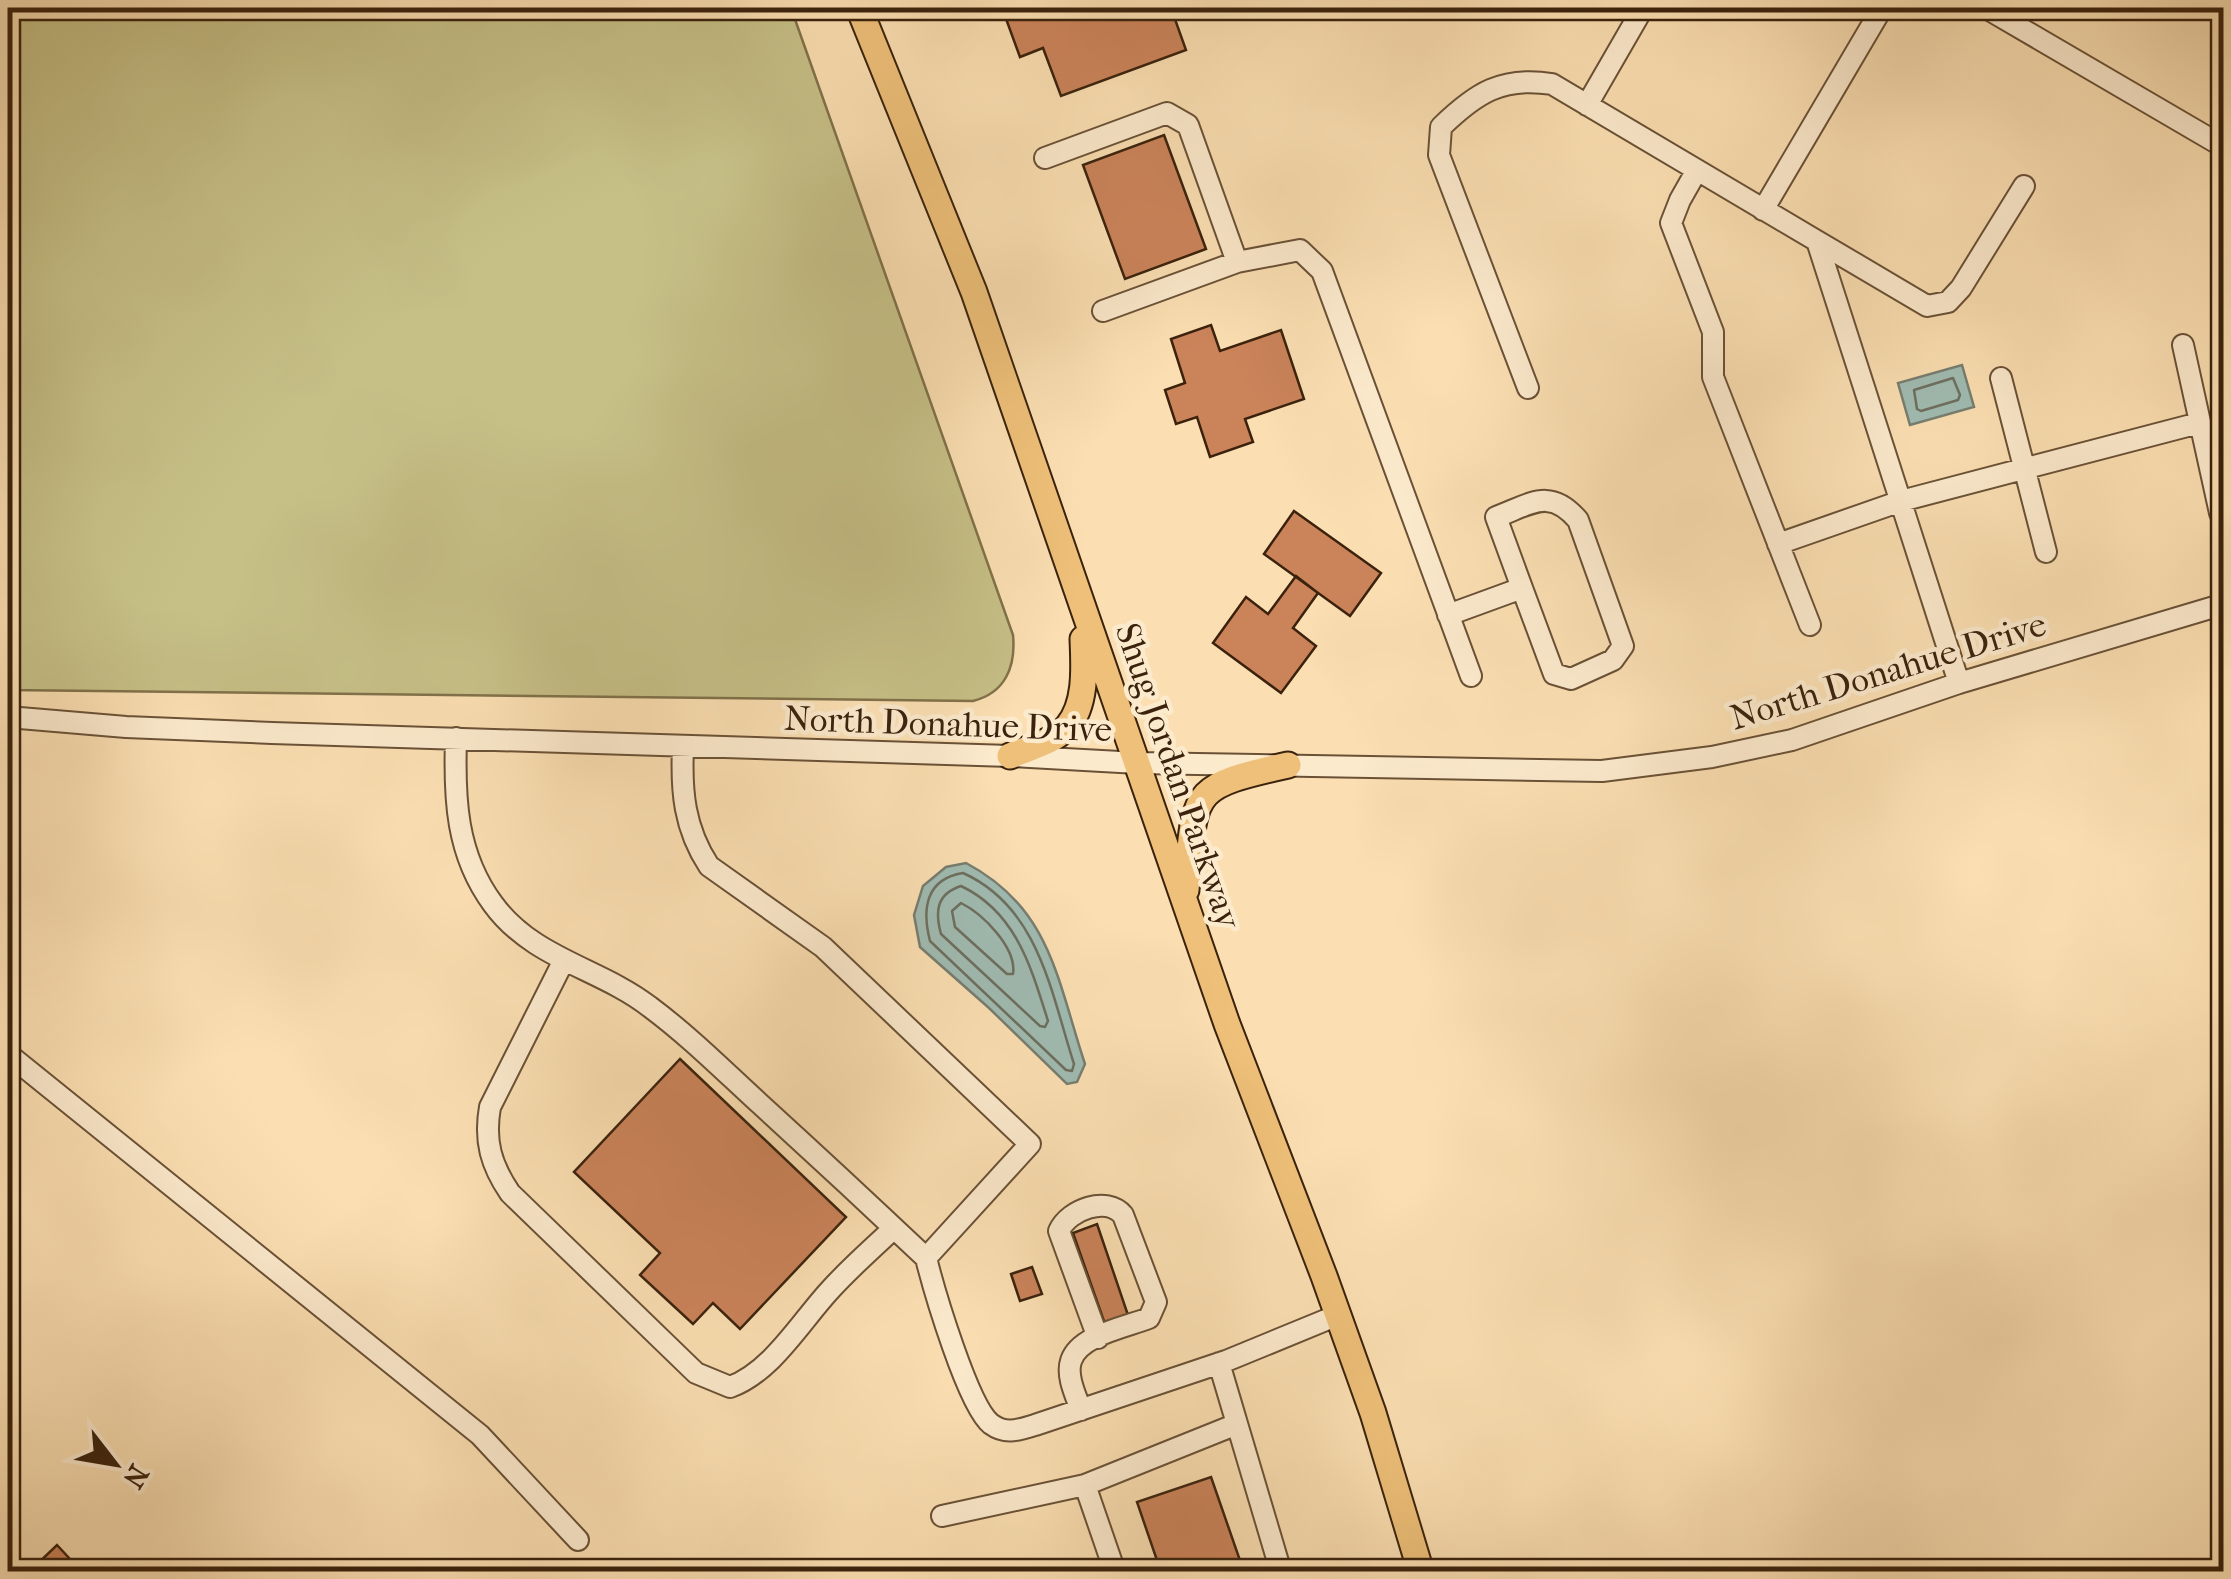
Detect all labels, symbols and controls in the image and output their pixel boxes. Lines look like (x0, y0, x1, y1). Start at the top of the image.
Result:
street label: North Donahue Drive (1725, 603, 2051, 739)
street label: Shug Jordan Parkway (1106, 618, 1250, 935)
street label: North Donahue Drive (783, 698, 1113, 750)
north arrow (65, 1414, 165, 1514)
text: N (116, 1459, 156, 1495)

